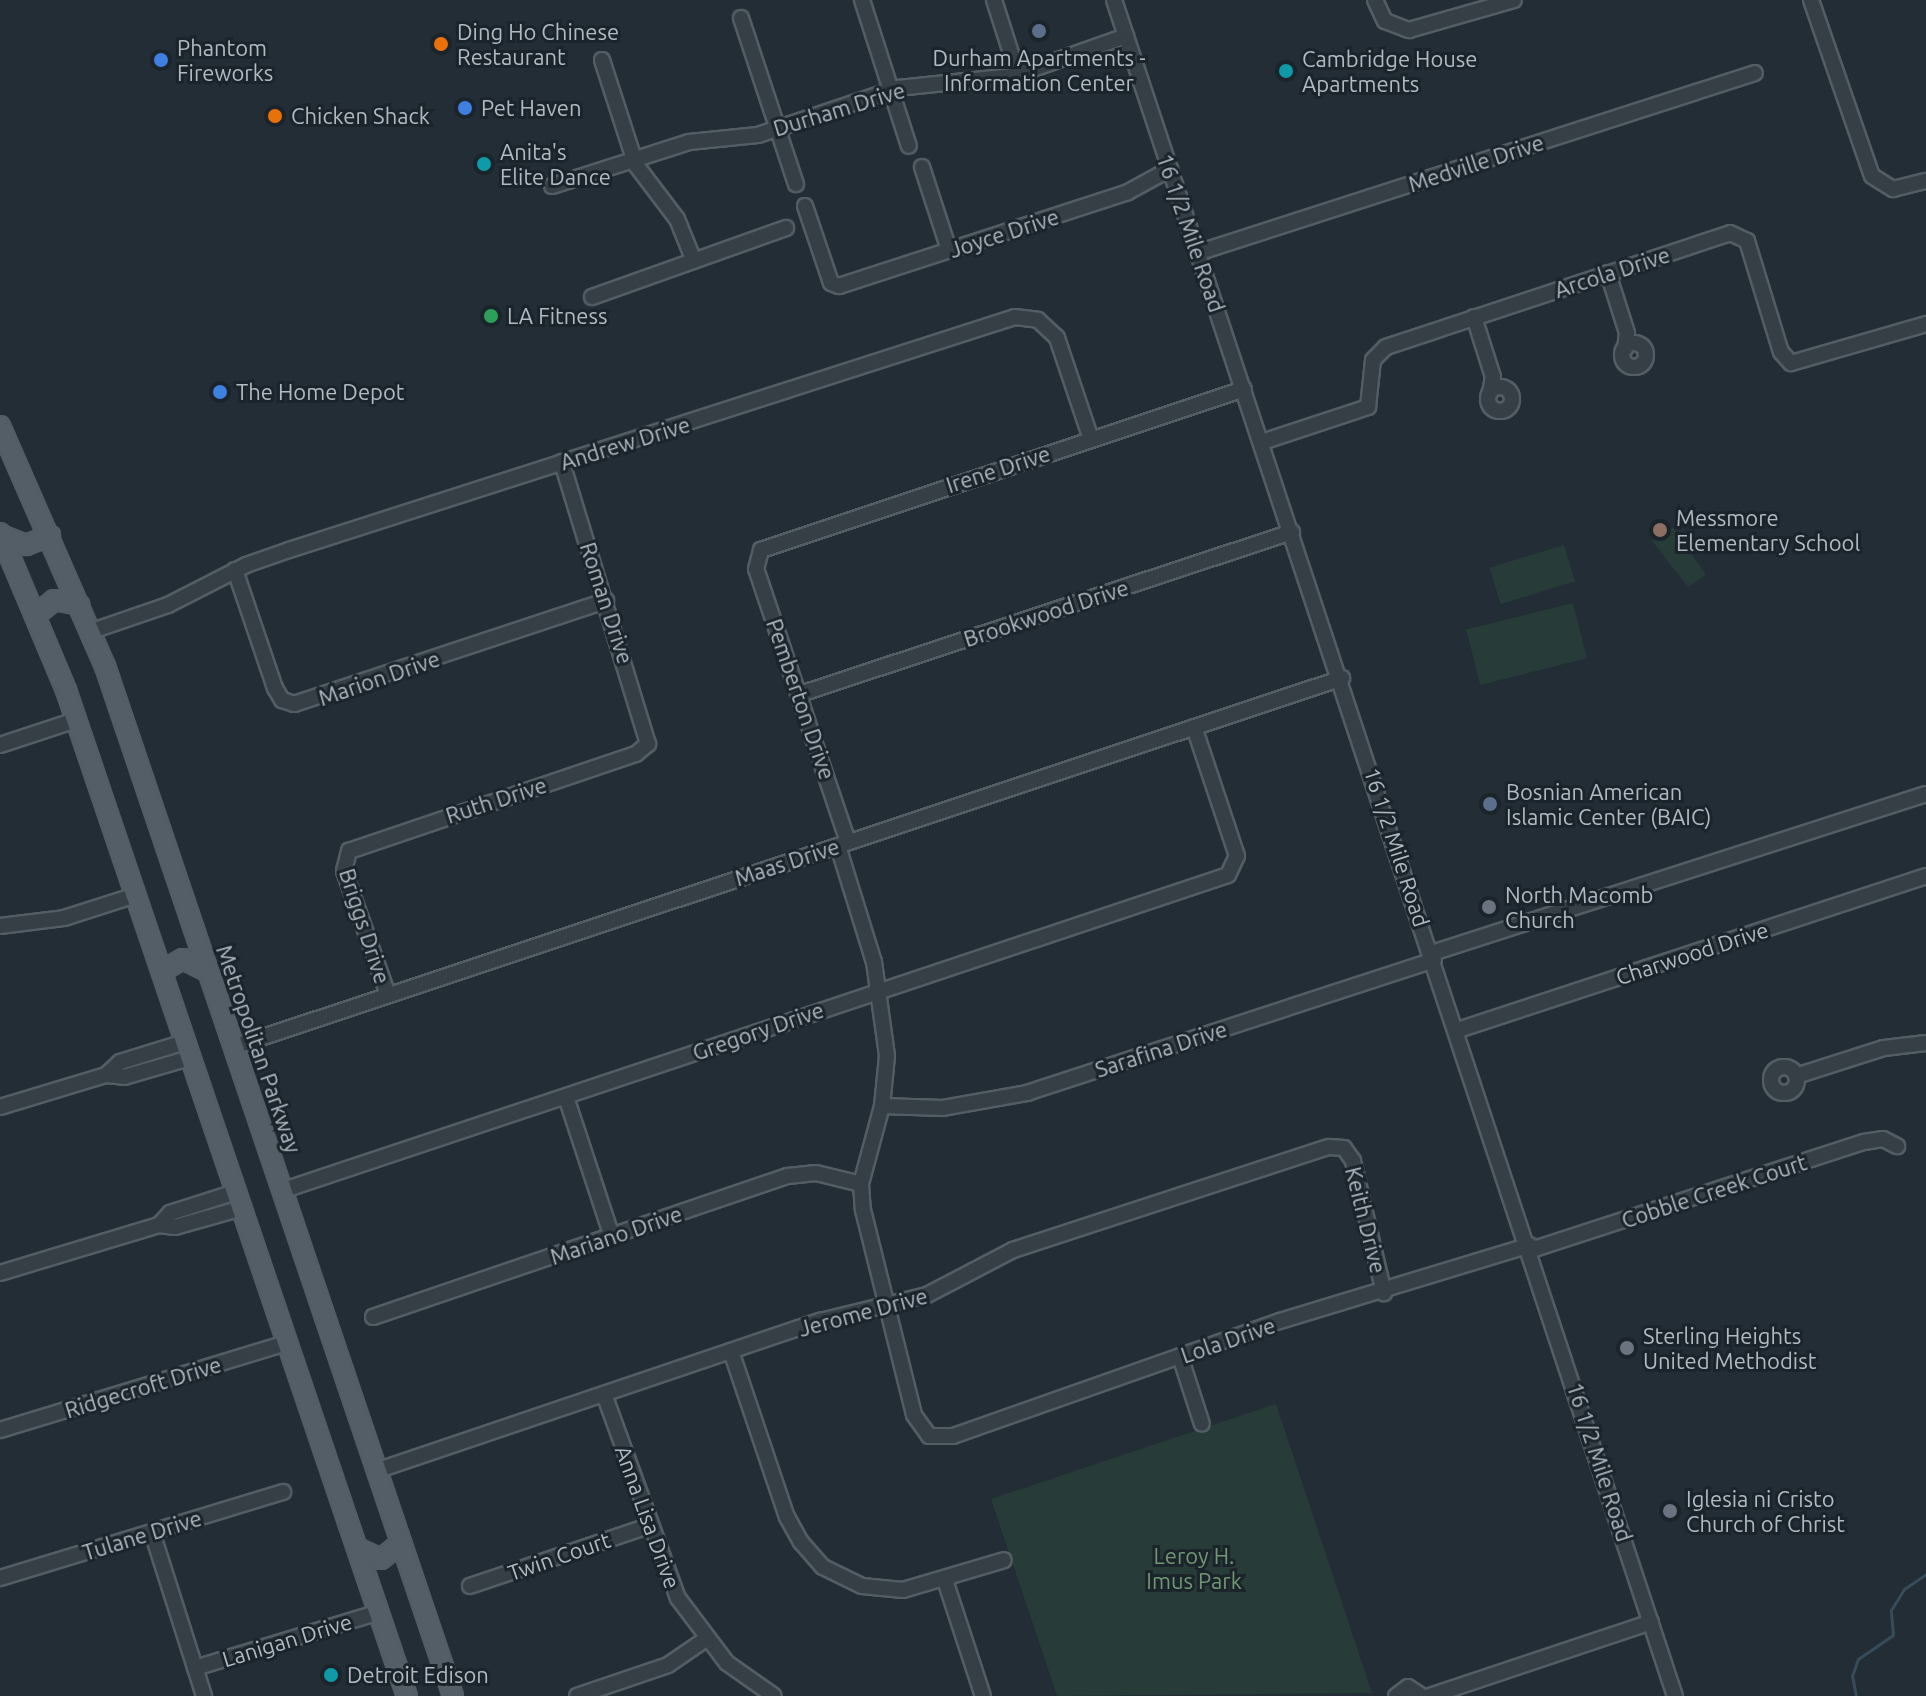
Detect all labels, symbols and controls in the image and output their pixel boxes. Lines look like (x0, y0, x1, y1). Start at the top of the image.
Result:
place label: Ding Ho Chinese Restaurant (457, 18, 619, 70)
marker: Durham Apartments - Information Center (1030, 22, 1048, 40)
place label: Phantom Fireworks (177, 34, 273, 86)
marker: Ding Ho Chinese Restaurant (432, 35, 450, 53)
place label: Durham Apartments - Information Center (932, 44, 1146, 96)
place label: Cambridge House Apartments (1302, 45, 1478, 96)
marker: Phantom Fireworks (152, 51, 170, 69)
marker: Cambridge House Apartments (1277, 62, 1295, 80)
street label: Durham Drive (770, 76, 908, 142)
place label: Pet Haven (481, 95, 582, 121)
marker: Pet Haven (456, 99, 474, 117)
place label: Chicken Shack (291, 103, 430, 129)
marker: Chicken Shack (266, 107, 284, 125)
street label: Medville Drive (1405, 129, 1547, 197)
place label: Anita's Elite Dance (500, 138, 611, 190)
street label: 16 1/2 Mile Road (1152, 150, 1230, 316)
marker: Anita's Elite Dance (475, 155, 493, 173)
street label: Joyce Drive (946, 203, 1062, 263)
street label: Arcola Drive (1551, 241, 1673, 303)
place label: LA Fitness (507, 303, 608, 329)
marker: LA Fitness (482, 307, 500, 325)
place label: The Home Depot (236, 379, 404, 405)
marker: The Home Depot (211, 383, 229, 401)
street label: Andrew Drive (557, 411, 693, 475)
street label: Irene Drive (943, 440, 1053, 498)
place label: Messmore Elementary School (1676, 504, 1860, 556)
marker: Messmore Elementary School (1651, 521, 1669, 539)
street label: Roman Drive (575, 539, 639, 667)
street label: Brookwood Drive (960, 574, 1132, 652)
street label: Pemberton Drive (761, 615, 841, 783)
street label: Marion Drive (315, 645, 443, 711)
street label: 16 1/2 Mile Road (1359, 764, 1435, 930)
street label: Ruth Drive (442, 771, 550, 829)
place label: Bosnian American Islamic Center (BAIC) (1506, 778, 1711, 830)
marker: Bosnian American Islamic Center (BAIC) (1481, 795, 1499, 813)
street label: Maas Drive (731, 833, 843, 891)
street label: Briggs Drive (334, 865, 396, 987)
place label: North Macomb Church (1505, 881, 1653, 932)
marker: North Macomb Church (1480, 898, 1498, 916)
street label: Charwood Drive (1612, 916, 1772, 990)
street label: Metropolitan Parkway (211, 942, 307, 1156)
street label: Gregory Drive (689, 996, 827, 1066)
street label: Sarafina Drive (1092, 1015, 1230, 1083)
street label: Cobble Creek Court (1618, 1149, 1810, 1233)
street label: Keith Drive (1340, 1164, 1392, 1276)
street label: Mariano Drive (547, 1200, 685, 1270)
street label: Jerome Drive (796, 1282, 930, 1342)
street label: Lola Drive (1177, 1312, 1279, 1368)
place label: Sterling Heights United Methodist (1643, 1322, 1816, 1374)
marker: Sterling Heights United Methodist (1618, 1339, 1636, 1357)
street label: Ridgecroft Drive (62, 1351, 224, 1423)
street label: 16 1/2 Mile Road (1562, 1379, 1638, 1545)
street label: Anna Lisa Drive (610, 1442, 686, 1592)
place label: Iglesia ni Cristo Church of Christ (1686, 1485, 1845, 1536)
marker: Iglesia ni Cristo Church of Christ (1661, 1502, 1679, 1520)
street label: Tulane Drive (79, 1504, 205, 1566)
street label: Twin Court (504, 1526, 614, 1586)
park label: Leroy H. Imus Park (1146, 1542, 1242, 1594)
street label: Lanigan Drive (219, 1608, 355, 1672)
place label: Detroit Edison (347, 1662, 489, 1688)
marker: Detroit Edison (322, 1666, 340, 1684)

